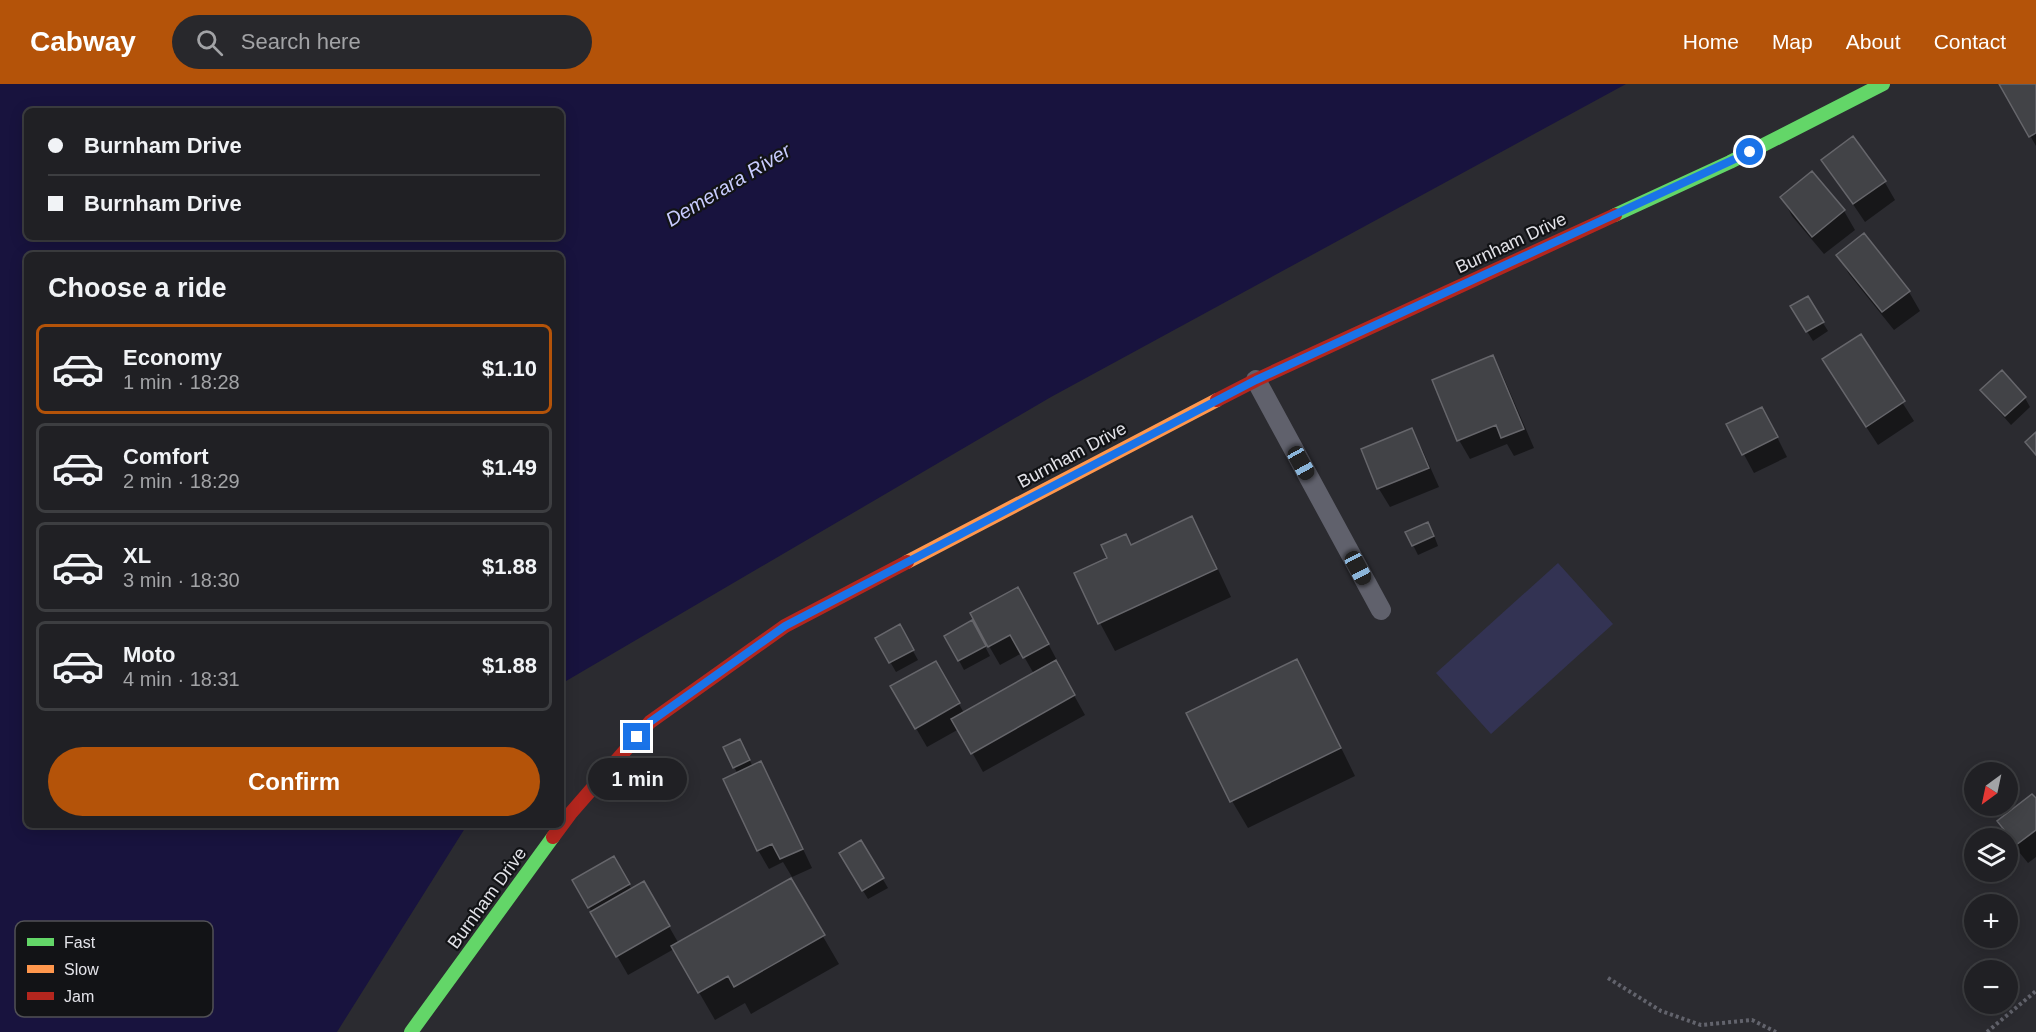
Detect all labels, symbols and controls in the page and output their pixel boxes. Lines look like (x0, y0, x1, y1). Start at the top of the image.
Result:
search box (172, 15, 592, 69)
text: Cabway (30, 26, 136, 57)
icon: search (193, 26, 226, 59)
text: Search here (241, 29, 361, 54)
text: Home (1683, 30, 1739, 53)
text: Map (1772, 30, 1813, 53)
text: About (1846, 30, 1901, 53)
text: Contact (1934, 30, 2006, 53)
text: Burnham Drive (84, 133, 242, 158)
route start (1736, 138, 1763, 165)
water label: Demerara River (662, 139, 795, 231)
text: Burnham Drive (84, 191, 242, 216)
street label: Burnham Drive (1452, 209, 1570, 277)
text: Choose a ride (48, 273, 227, 303)
icon: car (51, 342, 105, 396)
text: Economy (123, 345, 222, 370)
text: $1.10 (482, 356, 537, 381)
text: 1 min · 18:28 (123, 371, 240, 393)
street label: Burnham Drive (1014, 418, 1130, 492)
icon: car (51, 441, 105, 495)
car (1284, 443, 1318, 483)
text: Comfort (123, 444, 209, 469)
text: $1.49 (482, 455, 537, 480)
text: 2 min · 18:29 (123, 470, 240, 492)
icon: car (51, 540, 105, 594)
text: XL (123, 543, 151, 568)
car (1342, 548, 1374, 588)
text: $1.88 (482, 554, 537, 579)
text: 3 min · 18:30 (123, 569, 240, 591)
icon: car (51, 639, 105, 693)
text: Moto (123, 642, 176, 667)
text: $1.88 (482, 653, 537, 678)
text: 4 min · 18:31 (123, 668, 240, 690)
route end (623, 723, 650, 750)
button: Confirm (48, 747, 540, 816)
callout: 1 min (588, 758, 686, 800)
north arrow (1964, 762, 2018, 816)
map controls (1964, 762, 2018, 1014)
text: 1 min (611, 768, 664, 790)
button: layers (1964, 828, 2018, 882)
street label: Burnham Drive (444, 844, 530, 952)
button: + (1964, 894, 2018, 948)
legend (15, 921, 213, 1017)
text: Fast (64, 934, 96, 951)
button: − (1964, 960, 2018, 1014)
text: Slow (64, 961, 99, 978)
text: Jam (64, 988, 94, 1005)

